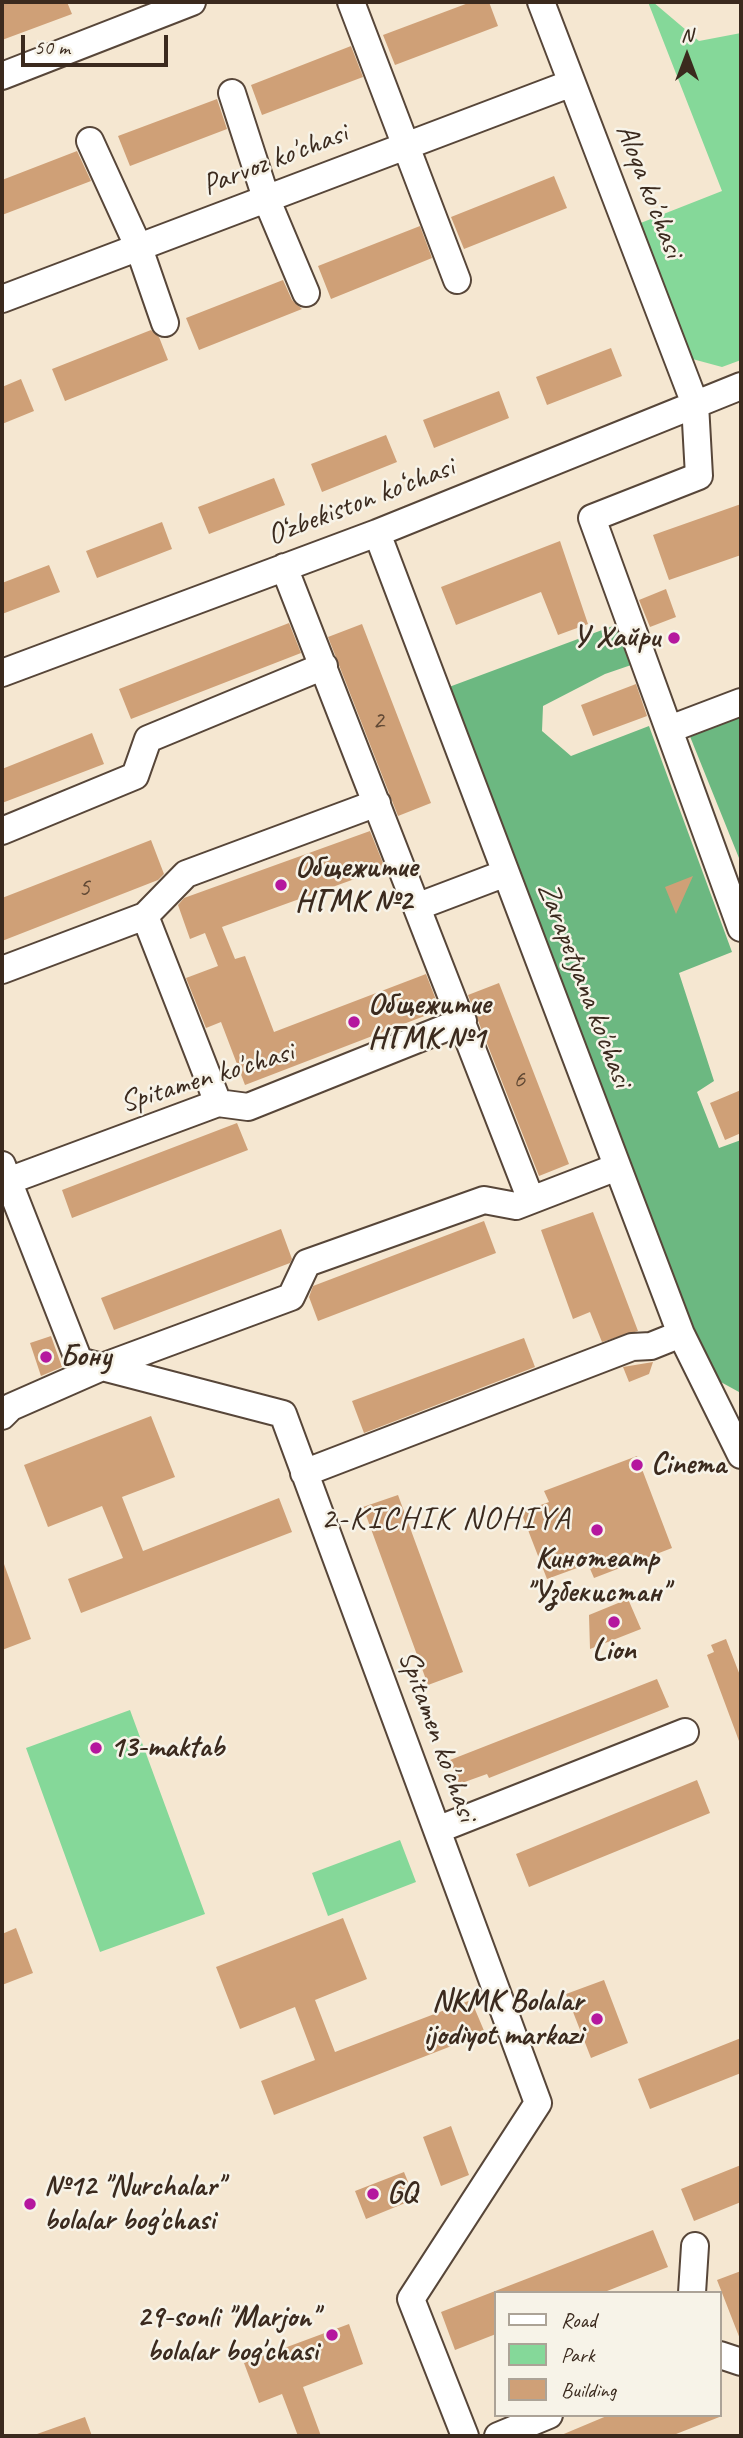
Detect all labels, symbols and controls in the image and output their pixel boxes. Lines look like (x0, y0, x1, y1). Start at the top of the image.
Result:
scale bar (24, 21, 172, 65)
north arrow (652, 21, 722, 91)
text: N (681, 23, 693, 47)
text: 50 m (34, 34, 70, 60)
street label: Parvoz ko'chasi (197, 116, 353, 204)
street label: Aloqa ko'chasi (607, 119, 691, 263)
street label: O‘zbekiston ko‘chasi (262, 450, 460, 554)
place label: У Хайри (573, 620, 660, 656)
marker: У Хайри (666, 630, 682, 646)
house number: 2 (372, 705, 384, 737)
place label: Общежитие НГМК №2 (295, 850, 417, 920)
house number: 5 (78, 872, 90, 904)
marker: Общежитие НГМК №2 (273, 877, 289, 893)
street label: Zarapetyana ko'chasi (528, 878, 640, 1092)
place label: Общежитие НГМК №1 (368, 987, 490, 1058)
marker: Общежитие НГМК №1 (346, 1014, 362, 1030)
street label: Spitamen ko'chasi (116, 1035, 298, 1121)
house number: 6 (513, 1064, 525, 1096)
place label: Бону (60, 1339, 112, 1375)
marker: Бону (38, 1349, 54, 1365)
place label: Cinema (651, 1447, 726, 1483)
marker: Cinema (629, 1457, 645, 1473)
district label: 2-KICHIK NOHIYA (323, 1501, 569, 1539)
marker: Кинотеатр "Узбекистан" (589, 1522, 605, 1538)
place label: Кинотеатр "Узбекистан" (526, 1541, 668, 1612)
marker: Lion (606, 1614, 622, 1630)
place label: Lion (592, 1633, 636, 1669)
street label: Spitamen ko'chasi (389, 1646, 485, 1826)
place label: 13-maktab (110, 1730, 224, 1766)
marker: 13-maktab (88, 1740, 104, 1756)
place label: NKMK Bolalar ijodiyot markazi (424, 1984, 583, 2054)
marker: NKMK Bolalar ijodiyot markazi (589, 2011, 605, 2027)
place label: №12 "Nurchalar" bolalar bog'chasi (44, 2169, 223, 2240)
place label: GQ (387, 2176, 417, 2212)
marker: GQ (365, 2186, 381, 2202)
marker: №12 "Nurchalar" bolalar bog'chasi (22, 2196, 38, 2212)
legend (494, 2291, 722, 2417)
place label: 29-sonli "Marjon" bolalar bog'chasi (137, 2300, 318, 2370)
text: Road (561, 2307, 596, 2333)
marker: 29-sonli "Marjon" bolalar bog'chasi (324, 2327, 340, 2343)
text: Park (561, 2342, 594, 2368)
text: Building (561, 2377, 616, 2403)

